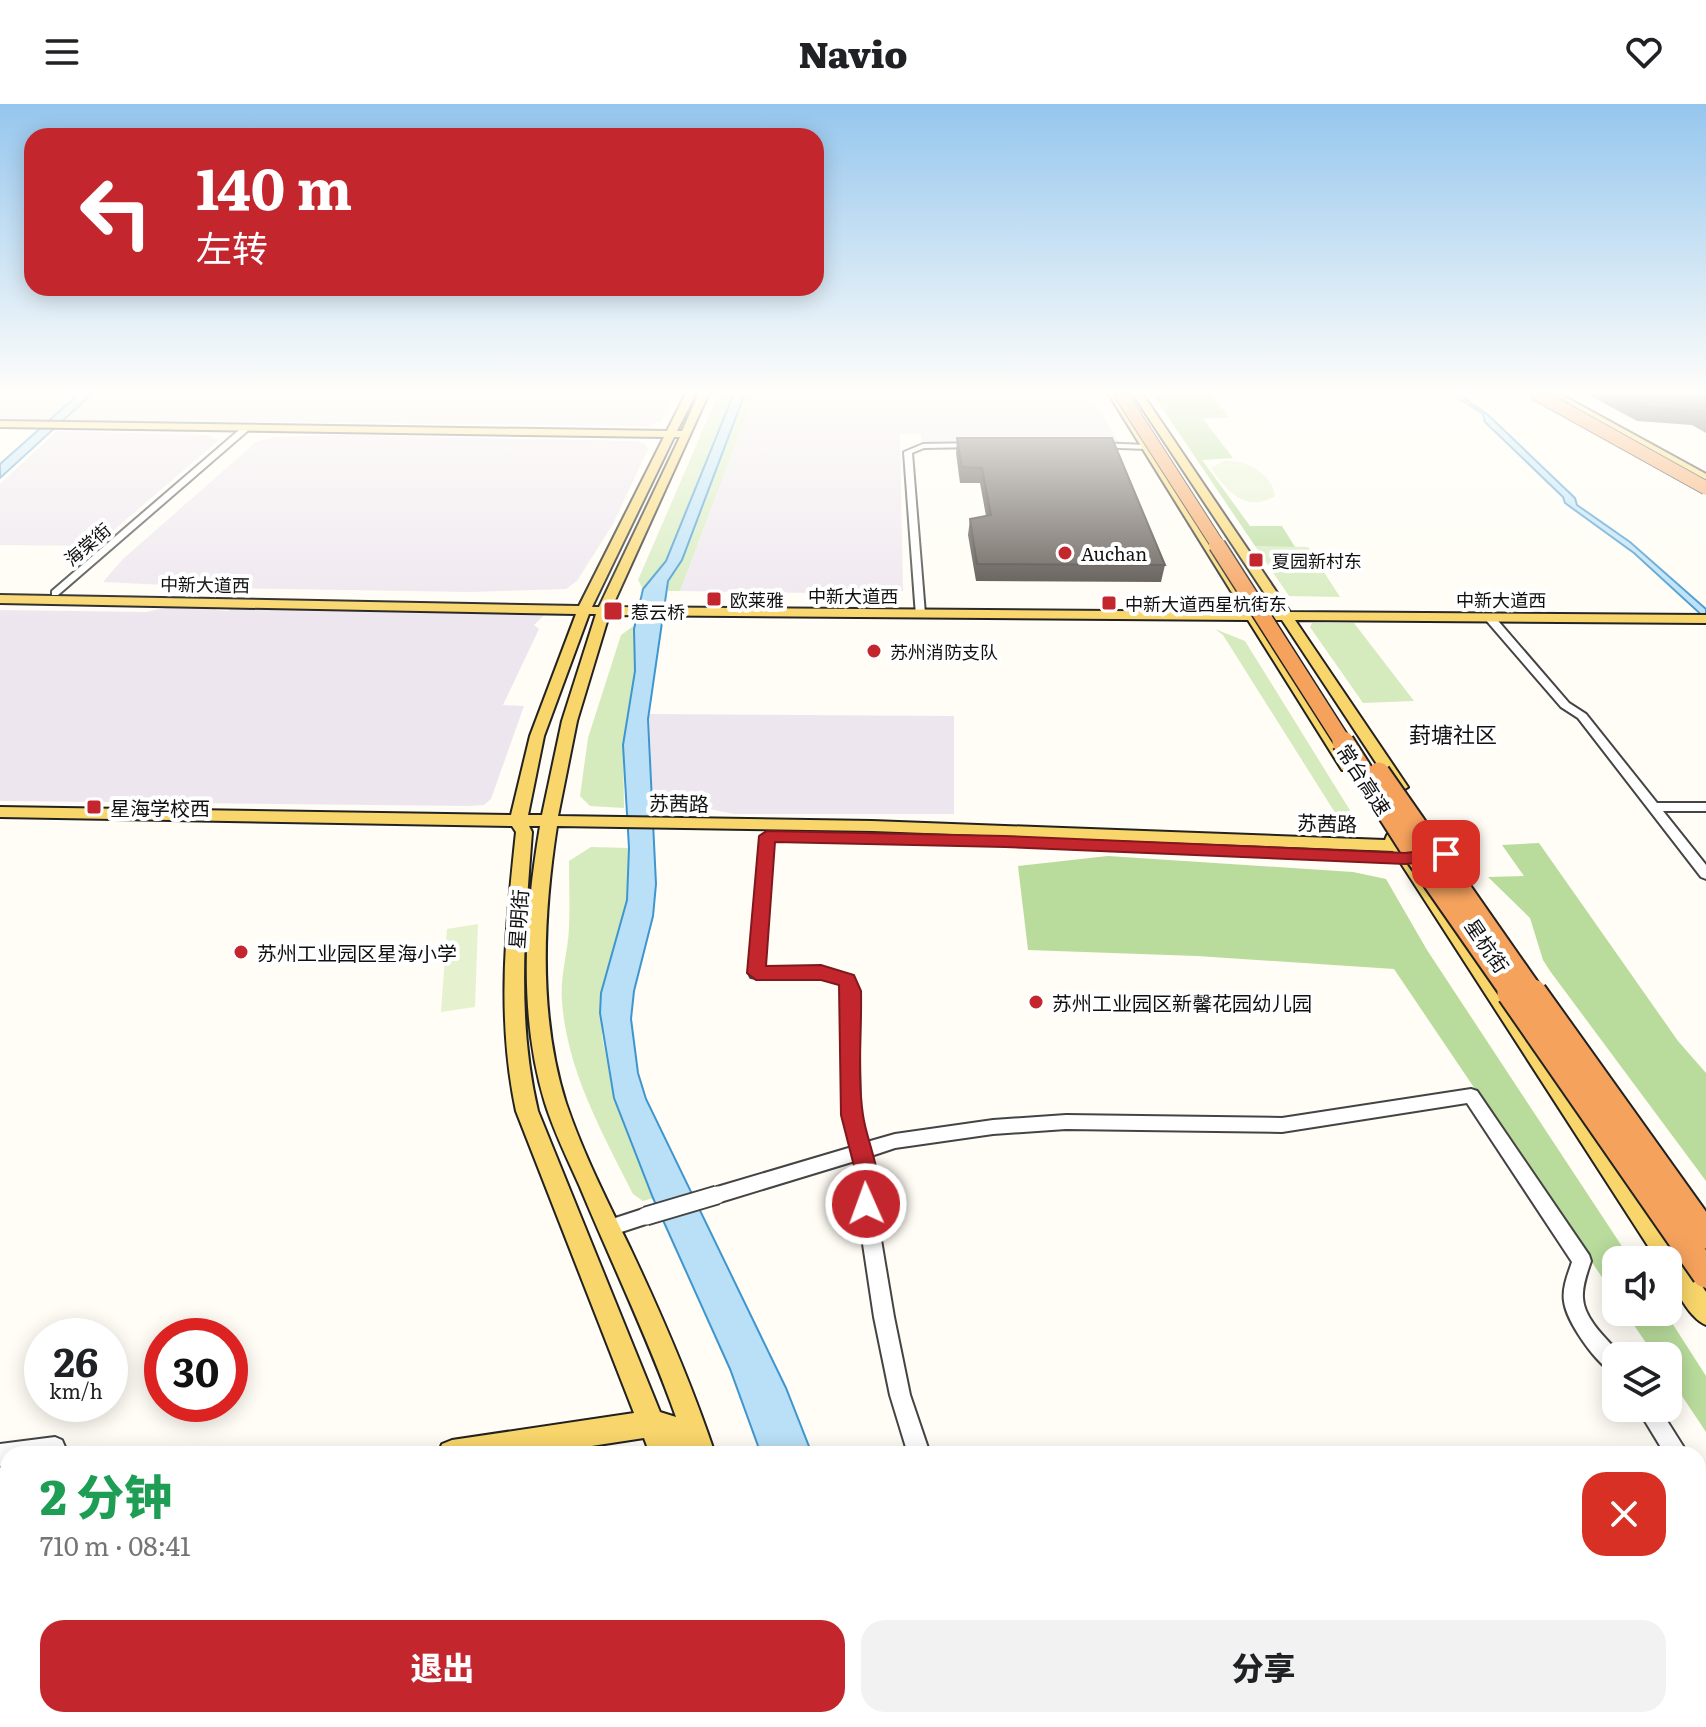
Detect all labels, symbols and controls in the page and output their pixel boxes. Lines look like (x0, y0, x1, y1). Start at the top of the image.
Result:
text: Navio (798, 26, 908, 79)
icon: menu (40, 30, 84, 74)
icon: heart (1622, 30, 1666, 74)
text: 140 m (196, 144, 352, 227)
icon: left (64, 160, 168, 264)
text: 左转 (196, 220, 268, 273)
street label: 海棠街 (58, 516, 116, 572)
place label: Auchan (1081, 540, 1147, 567)
marker: Auchan (1056, 544, 1074, 562)
place label: 夏园新村东 (1272, 547, 1362, 574)
marker: 夏园新村东 (1247, 551, 1265, 569)
street label: 中新大道西 (160, 570, 250, 598)
street label: 中新大道西 (808, 582, 898, 609)
place label: 欧莱雅 (730, 586, 784, 613)
street label: 中新大道西 (1456, 586, 1546, 613)
marker: 欧莱雅 (705, 590, 723, 608)
place label: 中新大道西星杭街东 (1125, 590, 1287, 617)
marker: 中新大道西星杭街东 (1100, 594, 1118, 612)
place label: 惹云桥 (631, 598, 685, 625)
marker: 惹云桥 (602, 600, 624, 622)
place label: 苏州消防支队 (890, 638, 998, 665)
marker: 苏州消防支队 (865, 642, 883, 660)
district label: 葑塘社区 (1409, 717, 1497, 750)
street label: 常台高速 (1331, 737, 1399, 821)
street label: 苏茜路 (649, 786, 709, 818)
place label: 星海学校西 (110, 792, 210, 822)
marker: 星海学校西 (85, 798, 103, 816)
street label: 苏茜路 (1296, 806, 1358, 838)
pin (1412, 820, 1480, 888)
icon: arrive (1424, 832, 1468, 876)
street label: 星明街 (500, 888, 534, 950)
street label: 星杭街 (1459, 912, 1517, 978)
place label: 苏州工业园区星海小学 (257, 937, 457, 967)
marker: 苏州工业园区星海小学 (232, 943, 250, 961)
place label: 苏州工业园区新馨花园幼儿园 (1052, 987, 1312, 1017)
marker: 苏州工业园区新馨花园幼儿园 (1027, 993, 1045, 1011)
position arrow (824, 1162, 908, 1246)
map controls (1602, 1246, 1682, 1422)
button: sound (1602, 1246, 1682, 1326)
speed limit sign: 30 (144, 1318, 248, 1422)
text: 26 (54, 1330, 98, 1389)
button: layers (1602, 1342, 1682, 1422)
text: km/h (49, 1375, 103, 1405)
text: 2 分钟 (40, 1459, 172, 1530)
button: close (1582, 1472, 1666, 1556)
text: 710 m · 08:41 (40, 1525, 191, 1564)
button: 退出 (40, 1620, 845, 1712)
button: 分享 (861, 1620, 1666, 1712)

